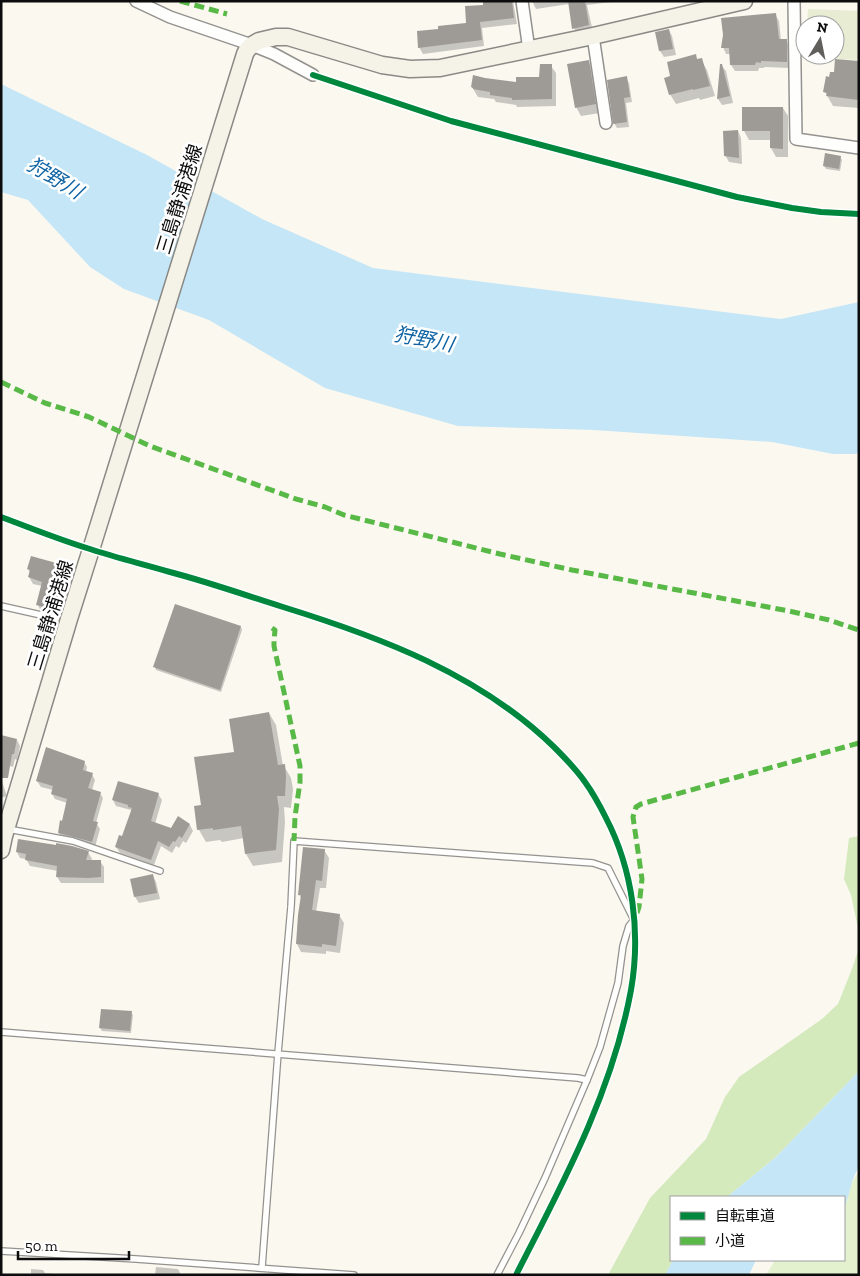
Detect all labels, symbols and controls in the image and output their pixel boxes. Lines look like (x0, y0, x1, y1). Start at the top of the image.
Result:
north arrow (795, 15, 845, 65)
text: N (815, 18, 829, 37)
street label: 三島静浦港線 (152, 141, 207, 257)
water label: 狩野川 (23, 152, 89, 205)
water label: 狩野川 (392, 321, 458, 357)
street label: 三島静浦港線 (23, 557, 78, 673)
legend (670, 1196, 845, 1261)
text: 自転車道 (715, 1207, 775, 1225)
scale bar (18, 1228, 129, 1260)
text: 小道 (715, 1232, 745, 1250)
text: 50 m (25, 1237, 58, 1255)

